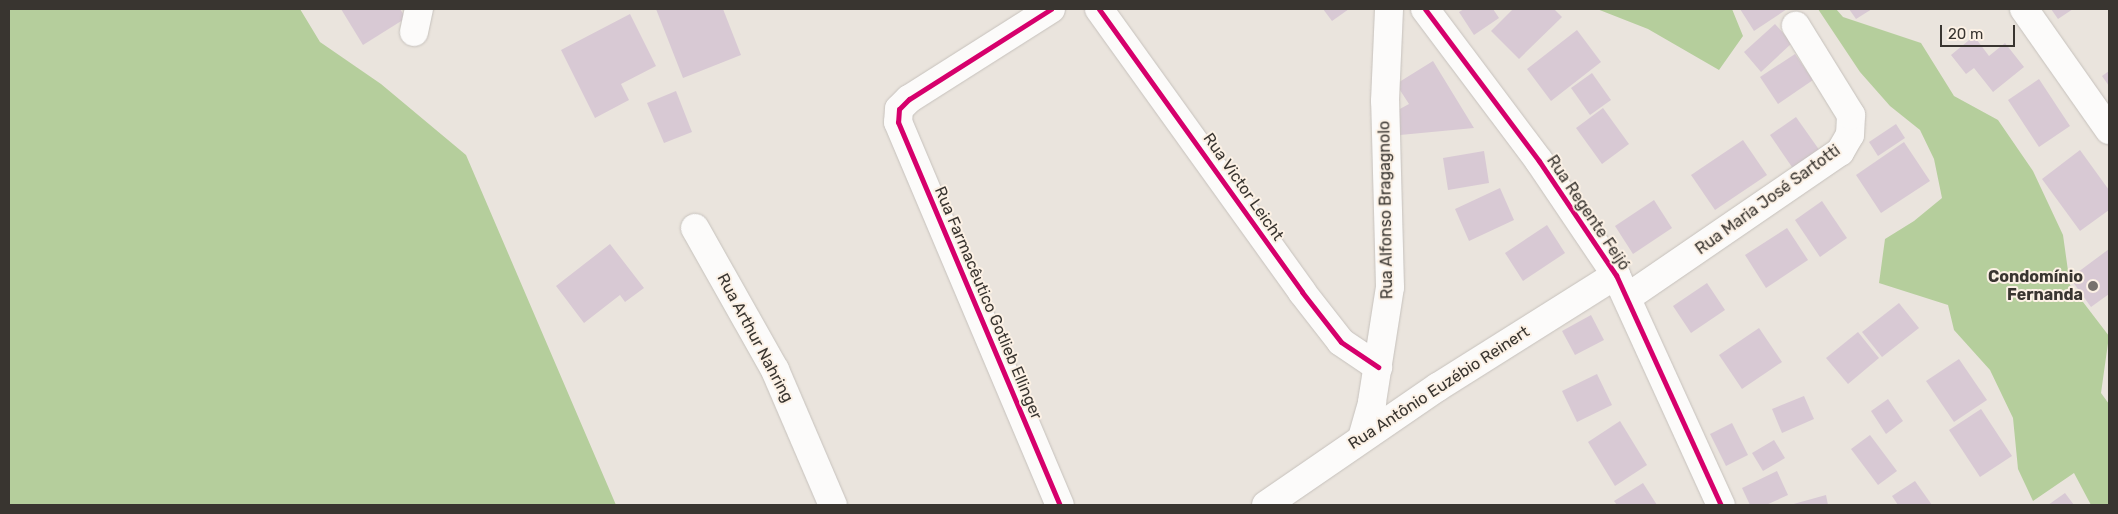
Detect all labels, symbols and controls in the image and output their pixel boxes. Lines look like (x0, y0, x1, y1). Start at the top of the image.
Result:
scale bar (1943, 15, 2018, 47)
text: 20 m (1948, 25, 1983, 43)
street label: Rua Alfonso Bragagnolo (1375, 120, 1397, 300)
street label: Rua Victor Leicht (1198, 129, 1288, 245)
street label: Rua Maria José Sartotti (1692, 141, 1844, 259)
street label: Rua Regente Feijó (1542, 152, 1634, 274)
street label: Rua Farmacêutico Gotlieb Ellinger (930, 184, 1046, 422)
place label: Condomínio Fernanda (1988, 267, 2083, 305)
street label: Rua Arthur Nahring (713, 270, 797, 406)
marker: Condomínio Fernanda (2087, 280, 2099, 292)
street label: Rua Antônio Euzébio Reinert (1345, 322, 1533, 454)

